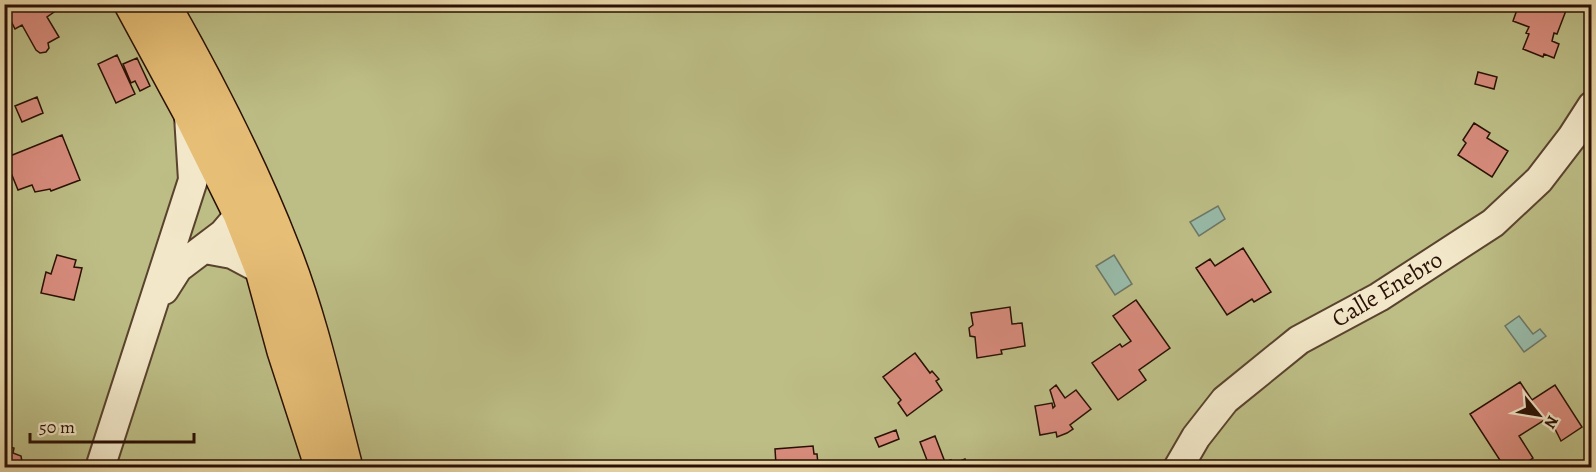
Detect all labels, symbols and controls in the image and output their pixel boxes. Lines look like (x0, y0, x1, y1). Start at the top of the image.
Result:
street label: Calle Enebro (1326, 243, 1448, 335)
north arrow (1509, 385, 1569, 445)
scale bar (30, 406, 194, 444)
text: N (1539, 411, 1564, 433)
text: 50 m (39, 415, 75, 439)

